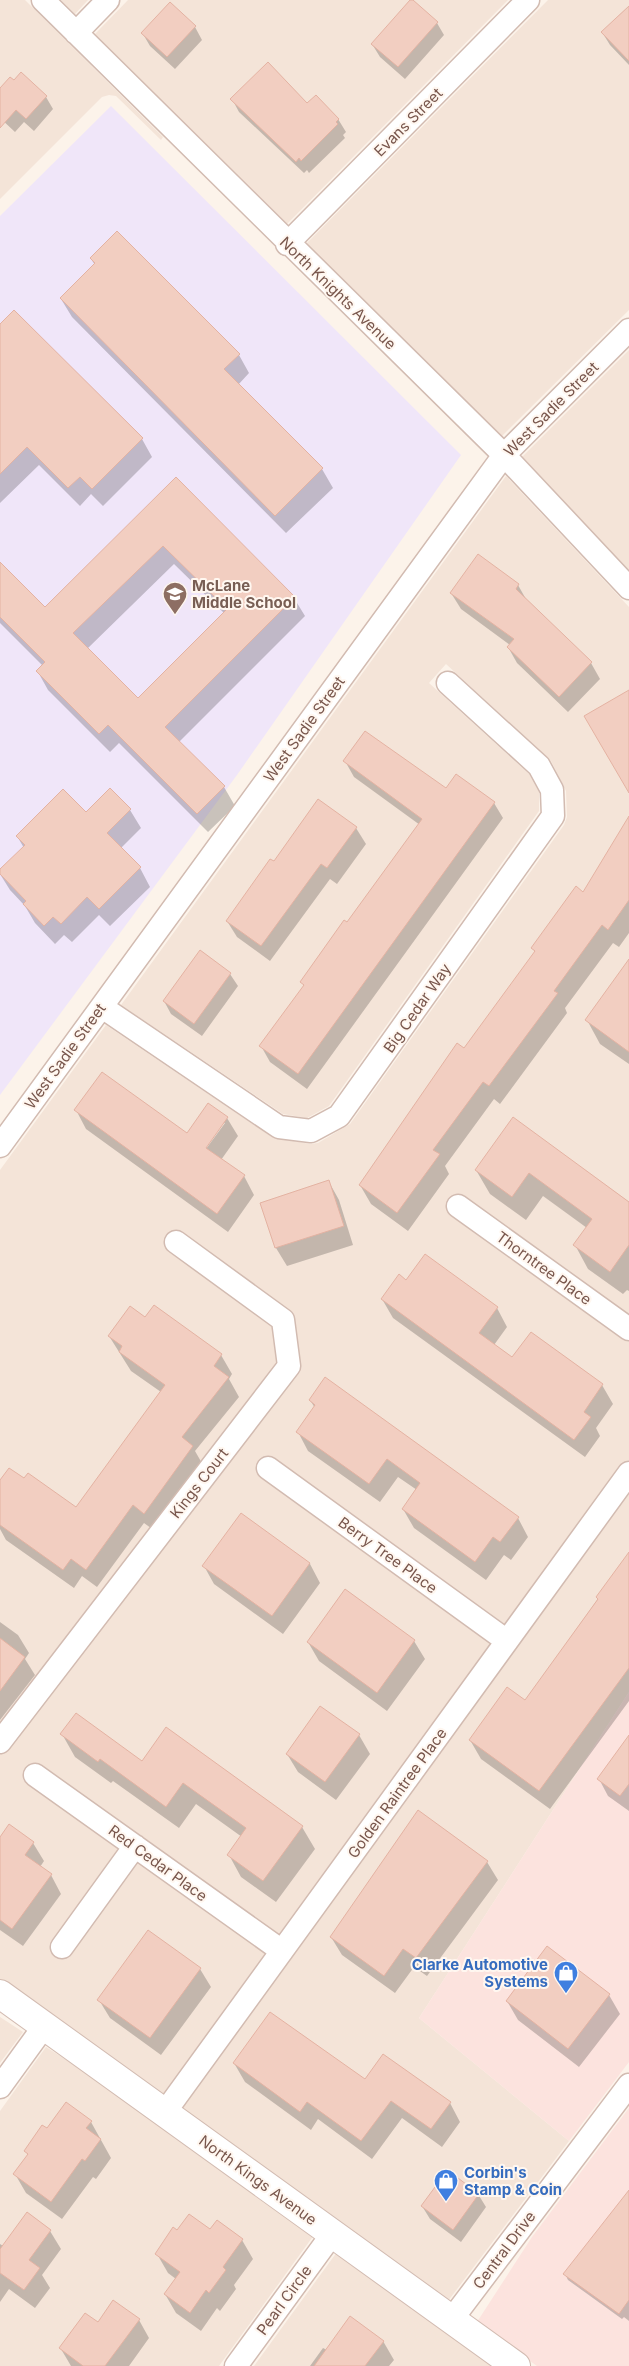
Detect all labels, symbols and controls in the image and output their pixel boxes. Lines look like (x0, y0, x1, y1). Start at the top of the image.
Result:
street label: Evans Street (370, 84, 446, 160)
street label: North Knights Avenue (276, 233, 400, 353)
street label: West Sadie Street (500, 358, 602, 460)
place label: McLane Middle School (192, 576, 296, 612)
school or university icon: McLane Middle School (162, 581, 188, 615)
street label: West Sadie Street (259, 672, 349, 786)
street label: Big Cedar Way (379, 959, 455, 1056)
street label: West Sadie Street (20, 999, 110, 1113)
street label: Thorntree Place (493, 1227, 595, 1309)
street label: Kings Court (166, 1444, 232, 1522)
street label: Berry Tree Place (335, 1513, 441, 1597)
street label: Golden Raintree Place (343, 1724, 451, 1862)
street label: Red Cedar Place (105, 1821, 211, 1905)
place label: Clarke Automotive Systems (412, 1955, 548, 1991)
shop icon: Clarke Automotive Systems (553, 1960, 579, 1994)
street label: North Kings Avenue (195, 2131, 321, 2229)
place label: Corbin's Stamp & Coin (464, 2163, 562, 2199)
shop icon: Corbin's Stamp & Coin (433, 2168, 459, 2202)
street label: Central Drive (469, 2207, 539, 2293)
street label: Pearl Circle (252, 2261, 316, 2339)

